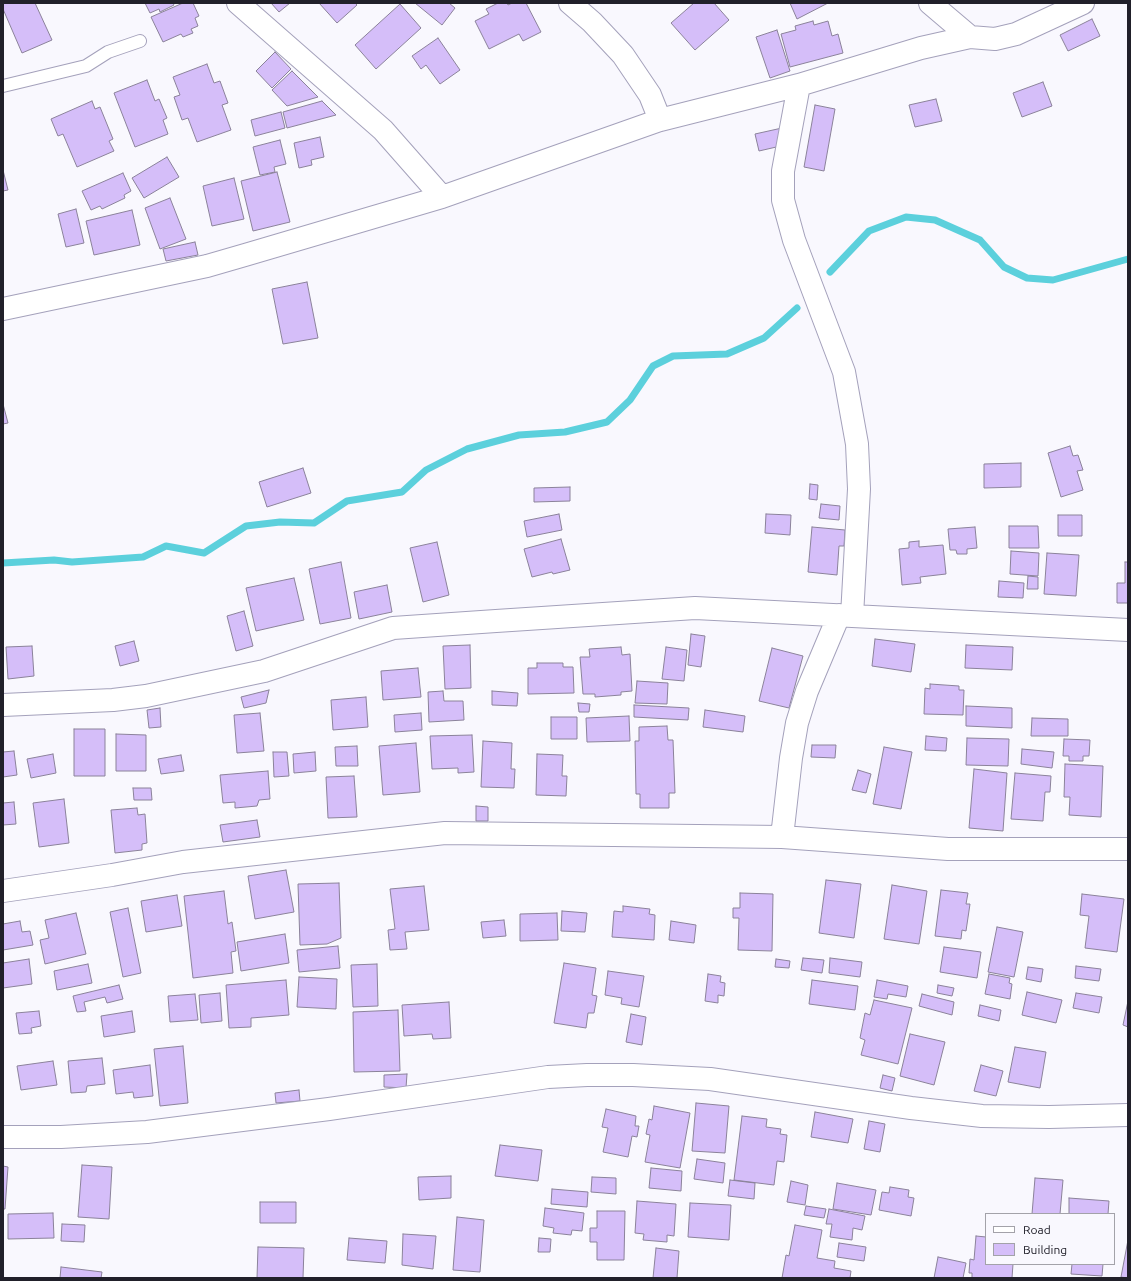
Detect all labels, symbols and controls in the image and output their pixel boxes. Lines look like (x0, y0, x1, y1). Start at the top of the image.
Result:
legend (985, 1213, 1115, 1265)
text: Road (1023, 1223, 1051, 1236)
text: Building (1023, 1243, 1067, 1256)

